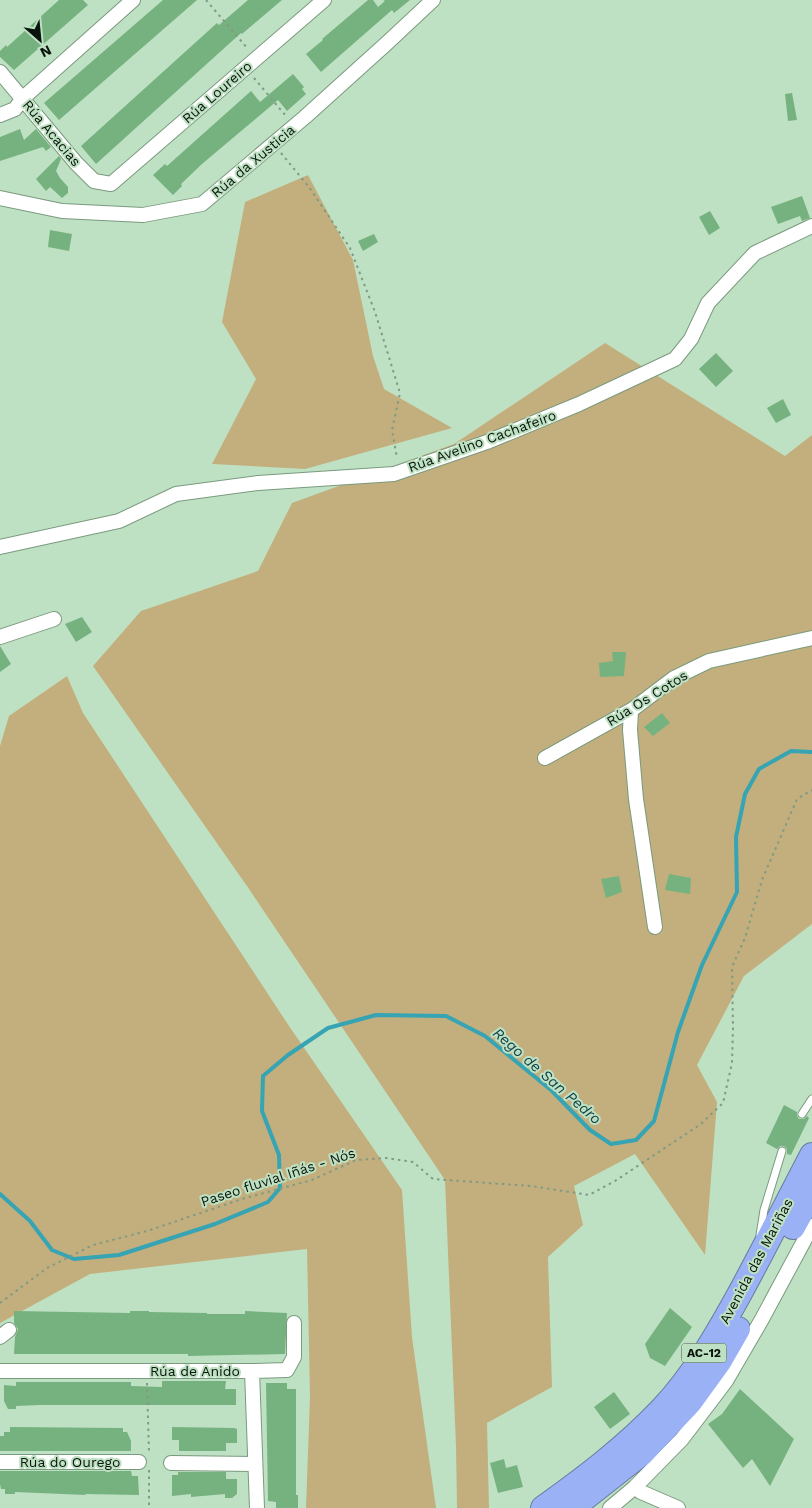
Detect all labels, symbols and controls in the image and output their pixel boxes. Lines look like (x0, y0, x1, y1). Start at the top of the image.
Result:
north arrow (15, 15, 65, 65)
text: N (38, 42, 54, 61)
street label: Rúa Loureiro (179, 58, 255, 126)
street label: Rúa Acacias (20, 97, 84, 169)
street label: Rúa da Xusticia (208, 121, 298, 201)
street label: Rúa Avelino Cachafeiro (406, 407, 558, 475)
street label: Rúa Os Cotos (604, 667, 690, 729)
water label: Rego de San Pedro (489, 1024, 605, 1128)
street label: Paseo fluvial Iñás - Nós (199, 1144, 357, 1210)
street label: Avenida das Mariñas (716, 1196, 796, 1326)
road number: AC-12 (682, 1344, 726, 1362)
street label: Rúa de Anido (150, 1363, 240, 1379)
street label: Rúa do Ourego (20, 1454, 120, 1470)

